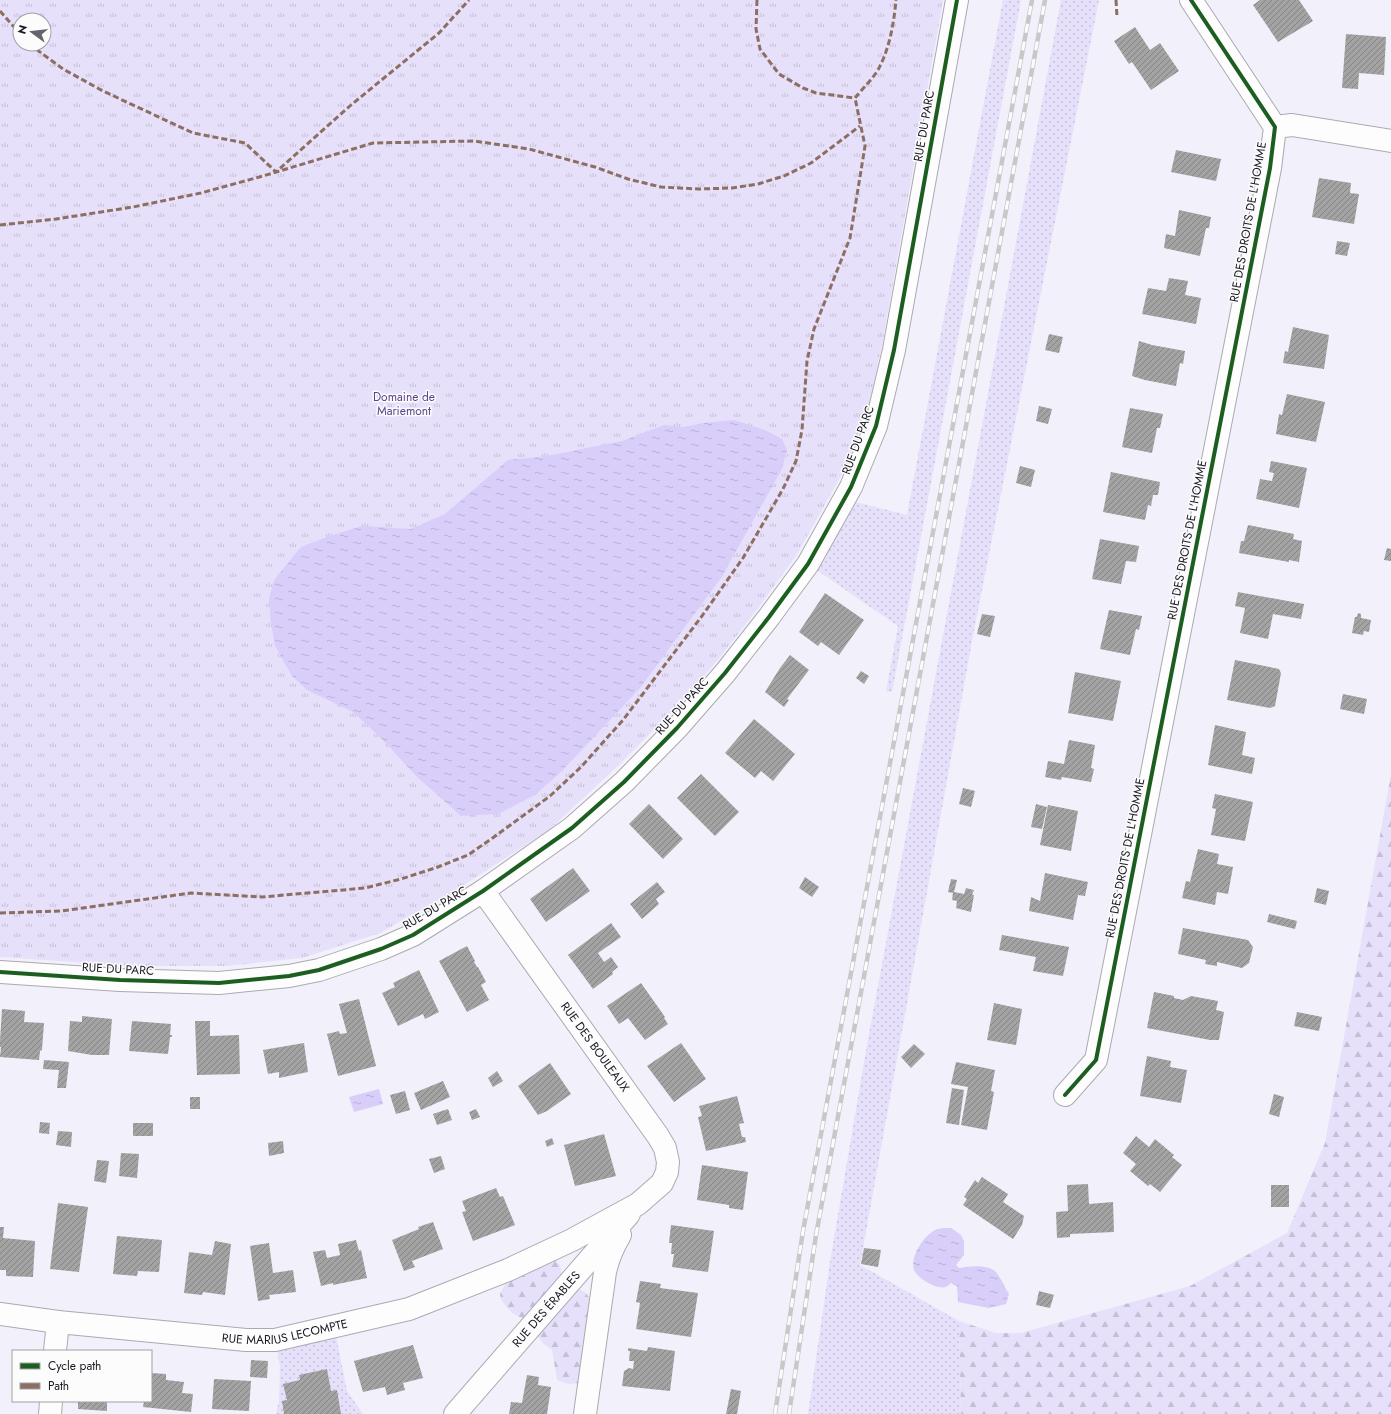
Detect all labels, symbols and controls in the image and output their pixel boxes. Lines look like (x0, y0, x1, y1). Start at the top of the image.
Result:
north arrow (12, 12, 52, 52)
text: N (13, 23, 31, 36)
street label: RUE DU PARC (909, 89, 939, 163)
street label: RUE DES DROITS DE L'HOMME (1225, 140, 1271, 304)
park label: Domaine de Mariemont (373, 388, 435, 420)
street label: RUE DU PARC (837, 403, 879, 477)
street label: RUE DES DROITS DE L'HOMME (1163, 458, 1211, 622)
street label: RUE DU PARC (651, 673, 713, 739)
street label: RUE DES DROITS DE L'HOMME (1101, 776, 1149, 940)
street label: RUE DU PARC (399, 882, 471, 934)
street label: RUE DU PARC (81, 958, 155, 980)
street label: RUE DES BOULEAUX (556, 998, 634, 1096)
street label: RUE DES ÉRABLES (508, 1267, 585, 1351)
street label: RUE MARIUS LECOMPTE (221, 1314, 349, 1349)
legend (12, 1350, 152, 1402)
text: Cycle path (48, 1357, 101, 1375)
text: Path (48, 1377, 69, 1395)

